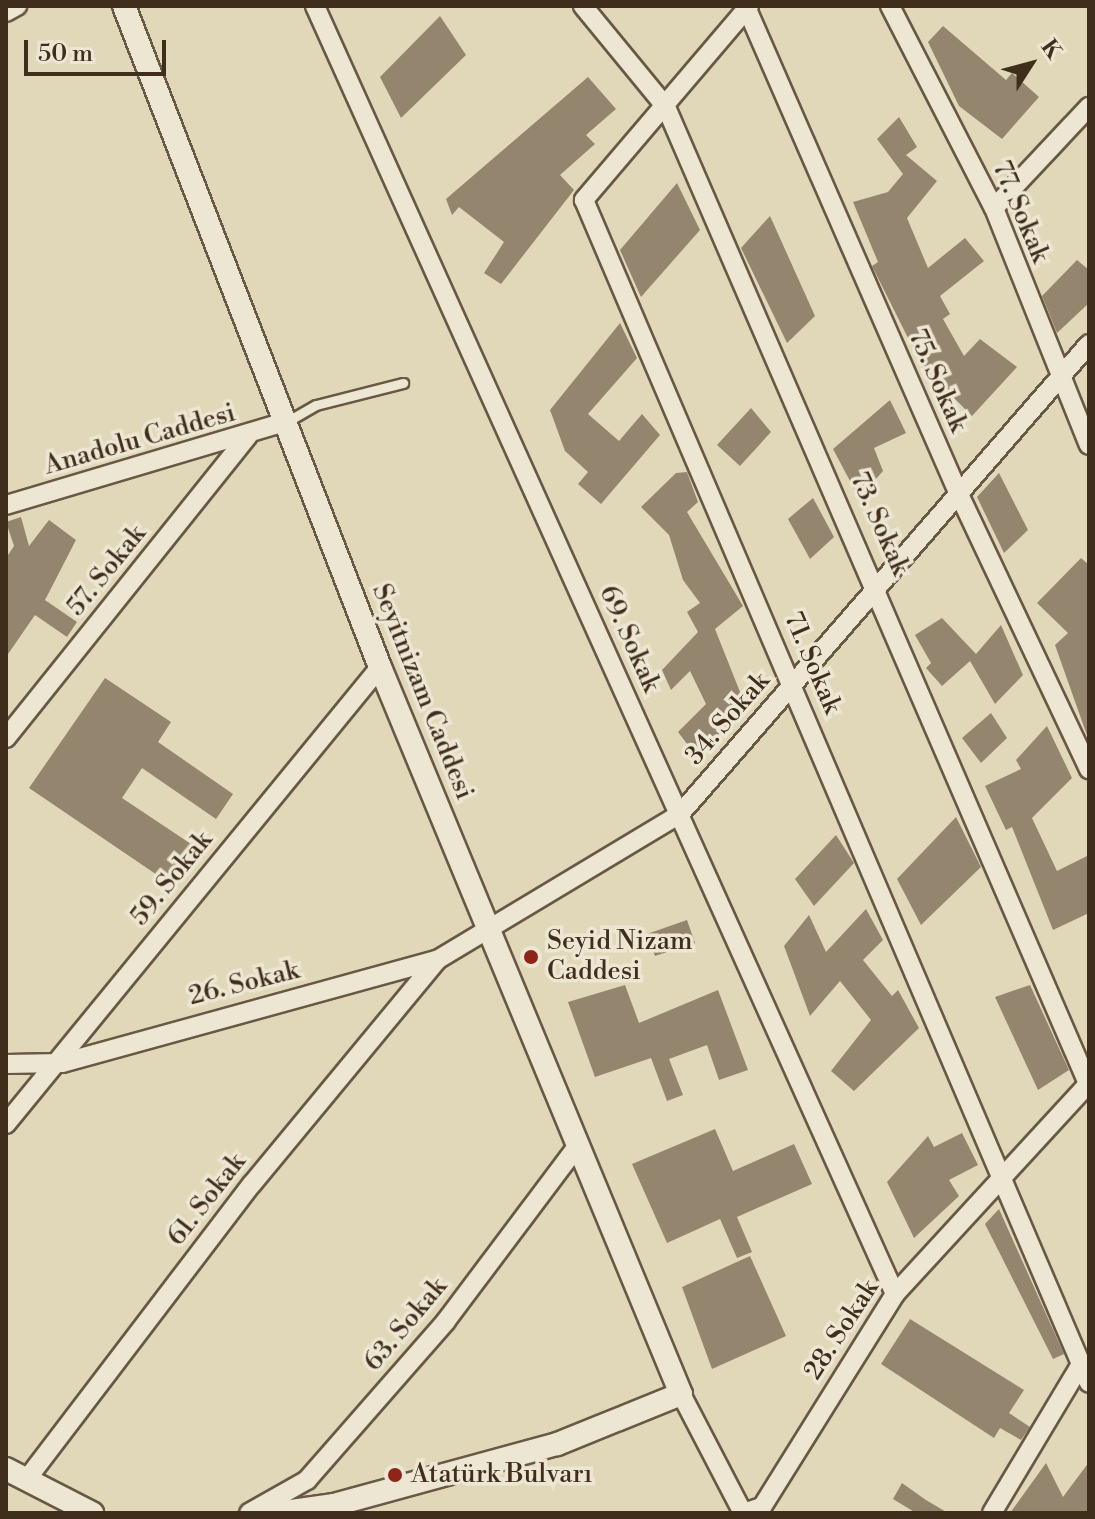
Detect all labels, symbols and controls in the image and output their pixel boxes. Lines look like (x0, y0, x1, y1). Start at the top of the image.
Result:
scale bar (28, 24, 170, 74)
north arrow (991, 24, 1071, 104)
text: K (1035, 34, 1067, 65)
text: 50 m (38, 39, 93, 69)
street label: 77. Sokak (985, 156, 1055, 268)
street label: 75. Sokak (901, 325, 973, 437)
street label: Anadolu Caddesi (41, 398, 239, 482)
street label: 73. Sokak (843, 468, 915, 580)
street label: 57. Sokak (61, 519, 153, 623)
street label: Seyitnizam Caddesi (365, 580, 479, 804)
street label: 69. Sokak (592, 581, 666, 697)
street label: 71. Sokak (777, 607, 847, 719)
street label: 34. Sokak (679, 666, 777, 772)
street label: 59. Sokak (125, 826, 219, 932)
place label: Seyid Nizam Caddesi (547, 926, 693, 988)
marker: Seyid Nizam Caddesi (522, 948, 540, 966)
street label: 26. Sokak (186, 955, 302, 1013)
street label: 61. Sokak (161, 1148, 253, 1252)
street label: 63. Sokak (358, 1272, 454, 1378)
street label: 28. Sokak (798, 1274, 886, 1386)
place label: Atatürk Bulvarı (411, 1459, 592, 1491)
marker: Atatürk Bulvarı (386, 1466, 404, 1484)

